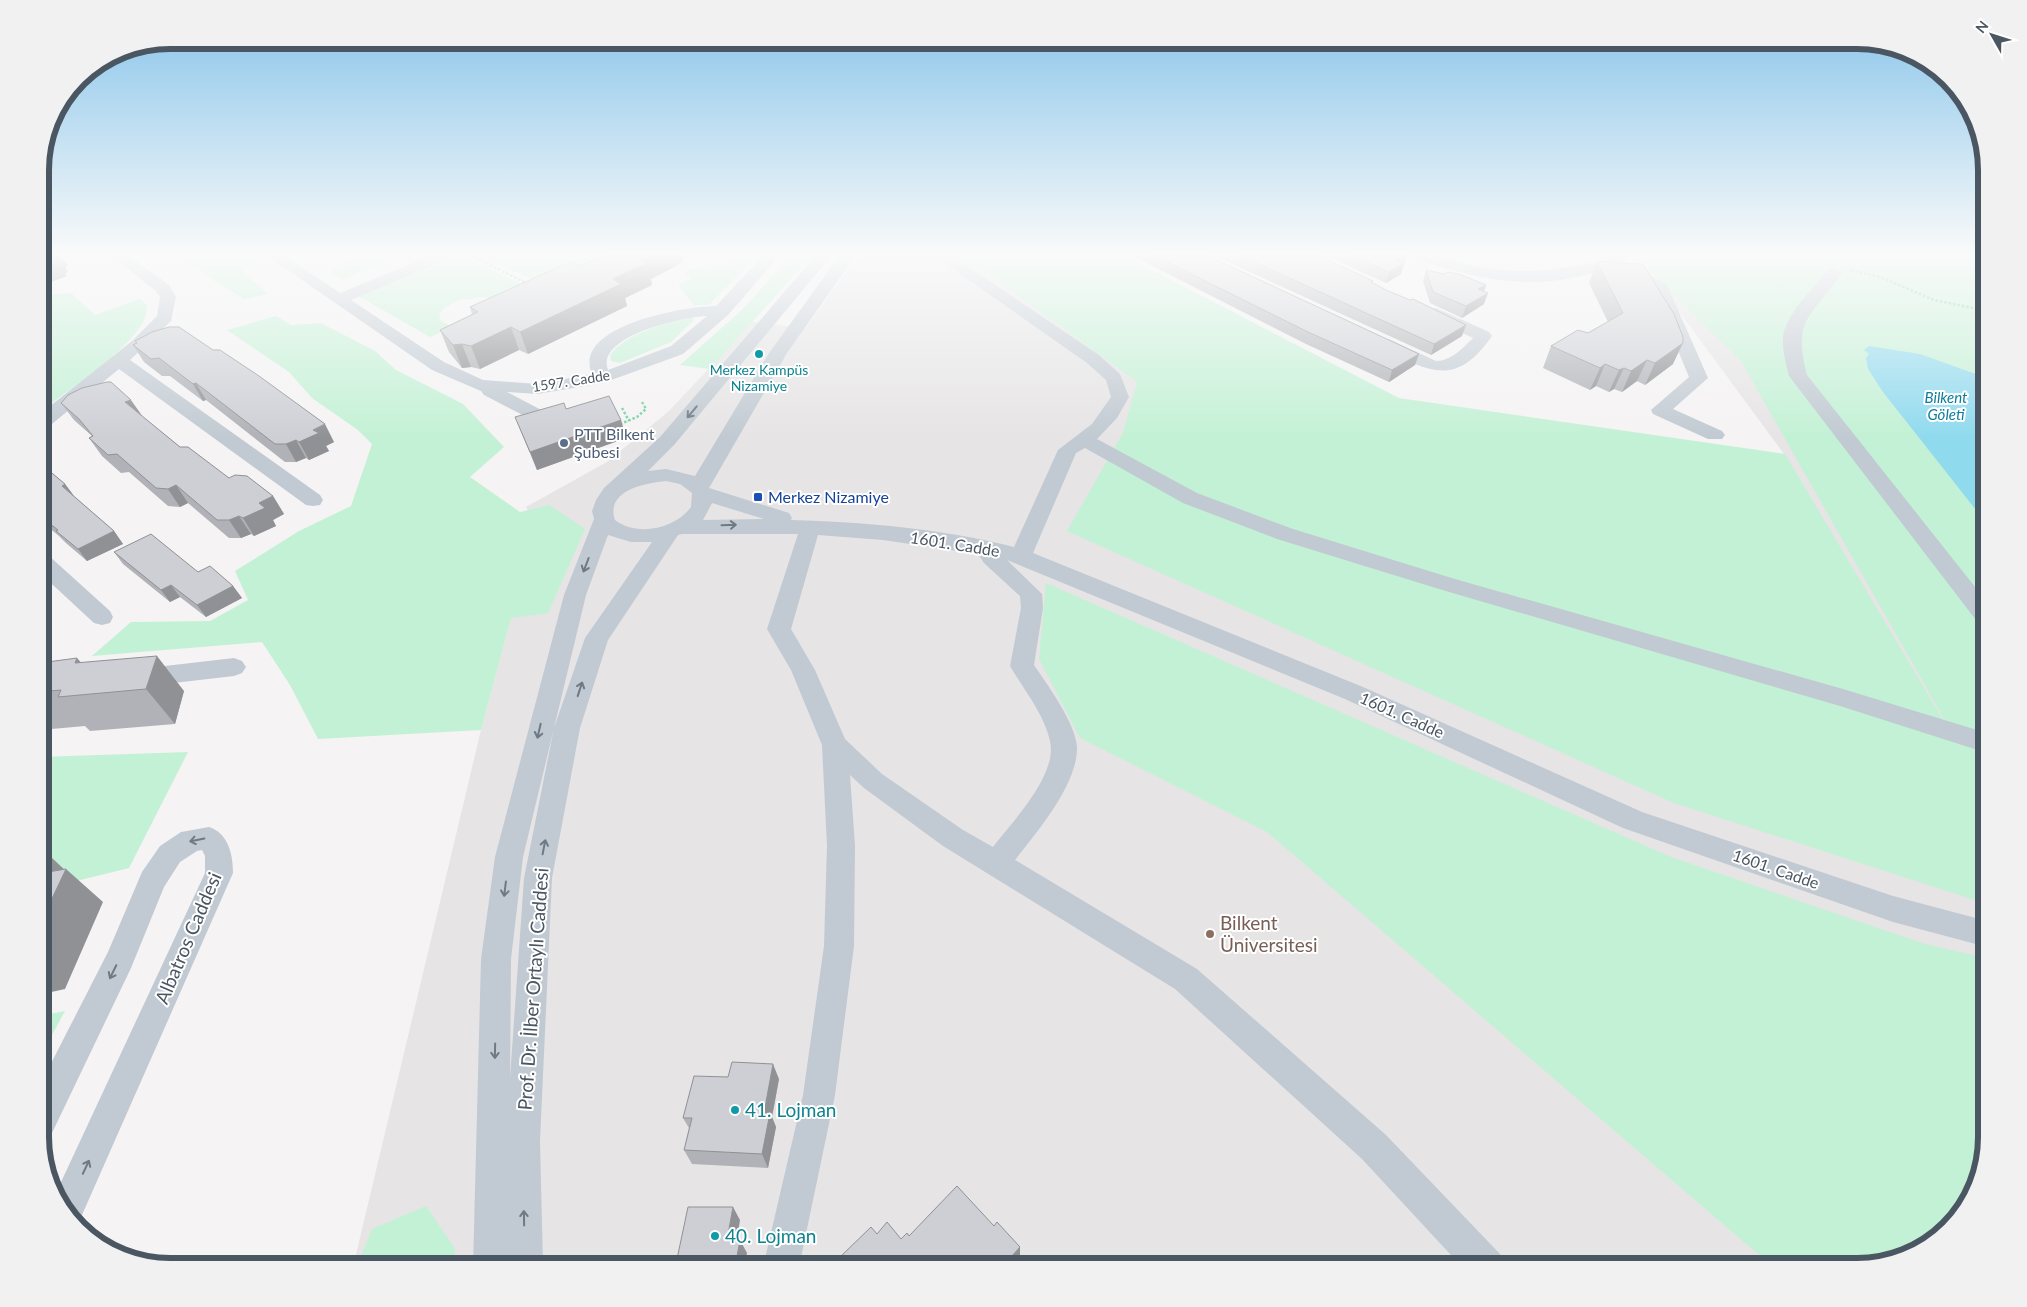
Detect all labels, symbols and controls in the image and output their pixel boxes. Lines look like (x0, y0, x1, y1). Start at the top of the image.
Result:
north arrow (1967, 10, 2017, 60)
text: N (1972, 17, 1992, 36)
marker: Merkez Kampüs Nizamiye (753, 348, 765, 360)
place label: Merkez Kampüs Nizamiye (710, 361, 808, 394)
street label: 1597. Cadde (531, 366, 611, 395)
water label: Bilkent Göleti (1925, 388, 1968, 423)
one-way arrow (686, 406, 697, 419)
place label: PTT Bilkent Şubesi (574, 424, 655, 461)
marker: PTT Bilkent Şubesi (558, 437, 570, 449)
place label: Merkez Nizamiye (768, 487, 889, 506)
marker: Merkez Nizamiye (752, 491, 764, 503)
one-way arrow (720, 520, 737, 530)
street label: 1601. Cadde (909, 527, 1001, 560)
one-way arrow (581, 557, 590, 572)
one-way arrow (576, 681, 585, 697)
street label: 1601. Cadde (1357, 688, 1447, 742)
one-way arrow (534, 722, 543, 738)
one-way arrow (190, 836, 206, 845)
one-way arrow (539, 839, 549, 855)
street label: 1601. Cadde (1731, 845, 1822, 892)
street label: Prof. Dr. İlber Ortaylı Caddesi (513, 867, 552, 1111)
street label: Albatros Caddesi (149, 869, 226, 1007)
one-way arrow (500, 881, 510, 897)
place label: Bilkent Üniversitesi (1220, 911, 1318, 956)
marker: Bilkent Üniversitesi (1204, 928, 1216, 940)
one-way arrow (108, 964, 117, 979)
one-way arrow (490, 1042, 500, 1059)
place label: 41. Lojman (745, 1098, 836, 1121)
marker: 41. Lojman (729, 1104, 741, 1116)
one-way arrow (82, 1160, 92, 1175)
one-way arrow (520, 1211, 529, 1227)
place label: 40. Lojman (725, 1224, 816, 1247)
marker: 40. Lojman (709, 1230, 721, 1242)

